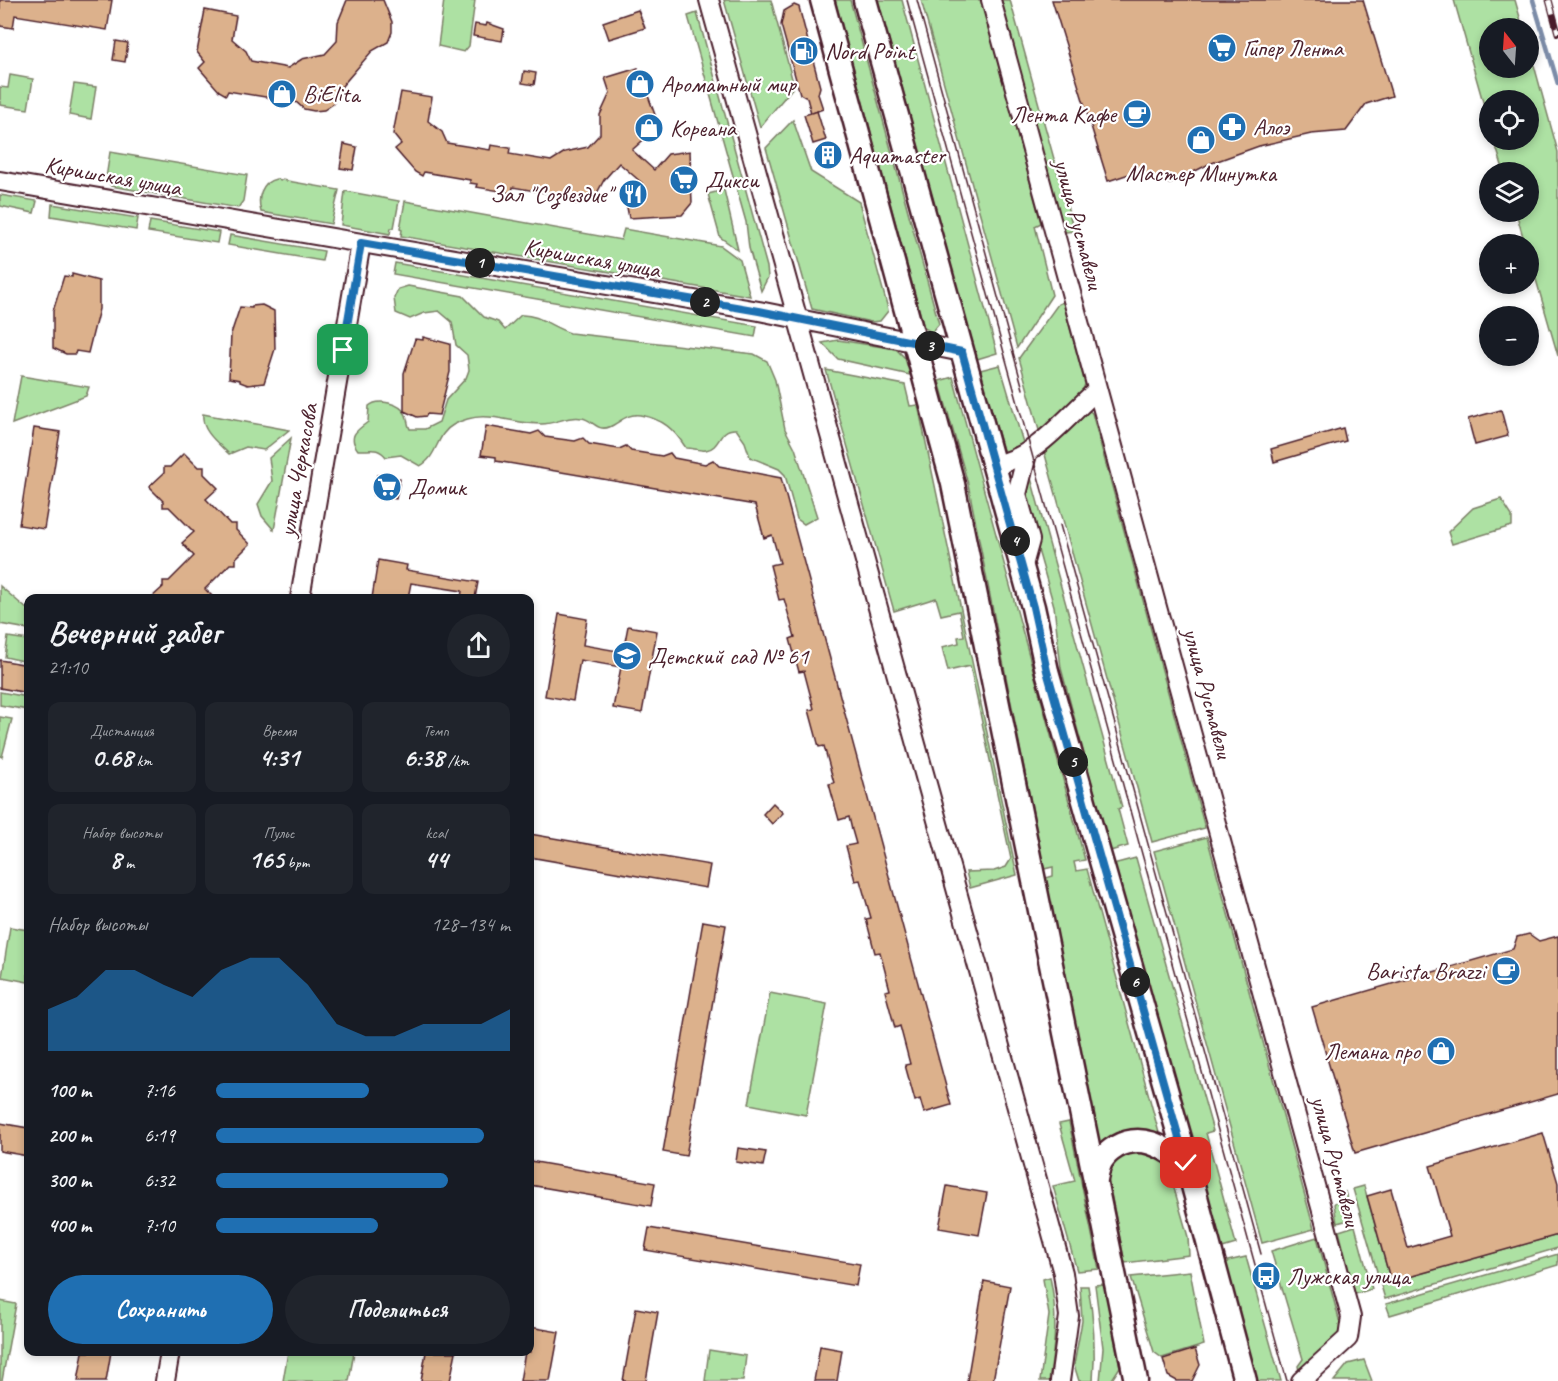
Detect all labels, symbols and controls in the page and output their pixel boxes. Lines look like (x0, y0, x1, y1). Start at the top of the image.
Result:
north arrow (1479, 18, 1539, 78)
map controls (1479, 18, 1539, 366)
supermarket icon: Гипер Лента (1206, 32, 1238, 64)
place label: Гипер Лента (1243, 33, 1344, 63)
fuel station icon: Nord Point (788, 35, 820, 67)
place label: Nord Point (825, 36, 916, 66)
shop icon: Ароматный мир (624, 68, 656, 100)
place label: Ароматный мир (661, 69, 798, 99)
shop icon: BiElita (266, 78, 298, 110)
place label: BiElita (303, 79, 361, 109)
button: locate (1479, 90, 1539, 150)
cafe icon: Лента Кафе (1121, 98, 1153, 130)
place label: Лента Кафе (1011, 99, 1118, 129)
pharmacy icon: Алоэ (1216, 111, 1248, 143)
shop icon: Кореана (633, 112, 665, 144)
place label: Алоэ (1253, 112, 1291, 142)
place label: Кореана (670, 113, 738, 143)
shop icon: Мастер Минутка (1185, 124, 1217, 156)
building icon: Aquamaster (812, 139, 844, 171)
place label: Aquamaster (849, 140, 948, 170)
street label: Киришская улица (42, 149, 185, 203)
street label: улица Руставели (1047, 154, 1111, 294)
place label: Мастер Минутка (1126, 158, 1278, 188)
button: layers (1479, 162, 1539, 222)
supermarket icon: Дикси (668, 164, 700, 196)
place label: Дикси (705, 165, 760, 195)
restaurant icon: Зал "Созвездие" (617, 178, 649, 210)
place label: Зал "Созвездие" (490, 179, 617, 210)
street label: Киришская улица (521, 231, 664, 285)
button: + (1479, 234, 1539, 294)
pin: 1 (465, 248, 495, 278)
text: 1 (476, 253, 484, 273)
pin: 2 (690, 287, 720, 317)
text: 2 (701, 292, 709, 312)
button: − (1479, 306, 1539, 366)
pin (317, 324, 368, 375)
pin: 3 (915, 331, 945, 361)
icon: arrive (326, 333, 359, 366)
text: 3 (926, 336, 934, 356)
street label: улица Черкасова (271, 400, 325, 541)
supermarket icon: Домик (371, 471, 403, 503)
place label: Домик (408, 472, 468, 502)
pin: 4 (1000, 526, 1030, 556)
text: 4 (1011, 531, 1019, 551)
text: Вечерний забег (48, 611, 221, 653)
button: share (447, 614, 510, 677)
street label: улица Руставели (1176, 623, 1240, 763)
school or university icon: Детский сад № 61 (611, 640, 643, 672)
place label: Детский сад № 61 (648, 641, 810, 671)
text: 21:10 (48, 655, 88, 680)
text: Дистанция (90, 721, 154, 741)
text: Время (262, 721, 296, 741)
text: Темп (423, 721, 449, 741)
text: 0.68 (92, 741, 133, 774)
text: 4:31 (259, 741, 299, 774)
text: 6:38 (403, 741, 444, 774)
pin: 5 (1058, 747, 1088, 777)
text: km (133, 751, 152, 771)
text: /km (444, 751, 469, 771)
text: 5 (1070, 752, 1076, 772)
text: Набор высоты (82, 823, 162, 843)
text: Пульс (264, 823, 294, 843)
text: kcal (425, 823, 447, 843)
text: 8 (110, 843, 121, 876)
text: 165 (248, 843, 284, 876)
text: 44 (424, 843, 448, 876)
text: m (121, 853, 134, 873)
text: bpm (284, 853, 310, 873)
text: Набор высоты (48, 912, 147, 937)
text: 128–134 m (431, 912, 510, 937)
cafe icon: Barista Brazzi (1490, 955, 1522, 987)
place label: Barista Brazzi (1366, 956, 1488, 986)
pin: 6 (1120, 967, 1150, 997)
text: 6 (1131, 972, 1139, 992)
shop icon: Лемана про (1425, 1035, 1457, 1067)
place label: Лемана про (1324, 1036, 1422, 1066)
text: 100 m (48, 1078, 91, 1103)
text: 7:16 (144, 1078, 175, 1103)
street label: улица Руставели (1304, 1091, 1368, 1231)
text: 200 m (48, 1123, 91, 1148)
text: 6:19 (144, 1123, 175, 1148)
pin (1160, 1137, 1211, 1188)
icon: check (1169, 1146, 1202, 1179)
text: 300 m (48, 1168, 91, 1193)
text: 6:32 (144, 1168, 175, 1193)
text: 400 m (48, 1213, 91, 1238)
text: 7:10 (144, 1213, 175, 1238)
bus stop icon: Лужская улица (1250, 1260, 1282, 1292)
place label: Лужская улица (1287, 1261, 1412, 1291)
button: Сохранить (48, 1275, 273, 1344)
button: Поделиться (285, 1275, 510, 1344)

